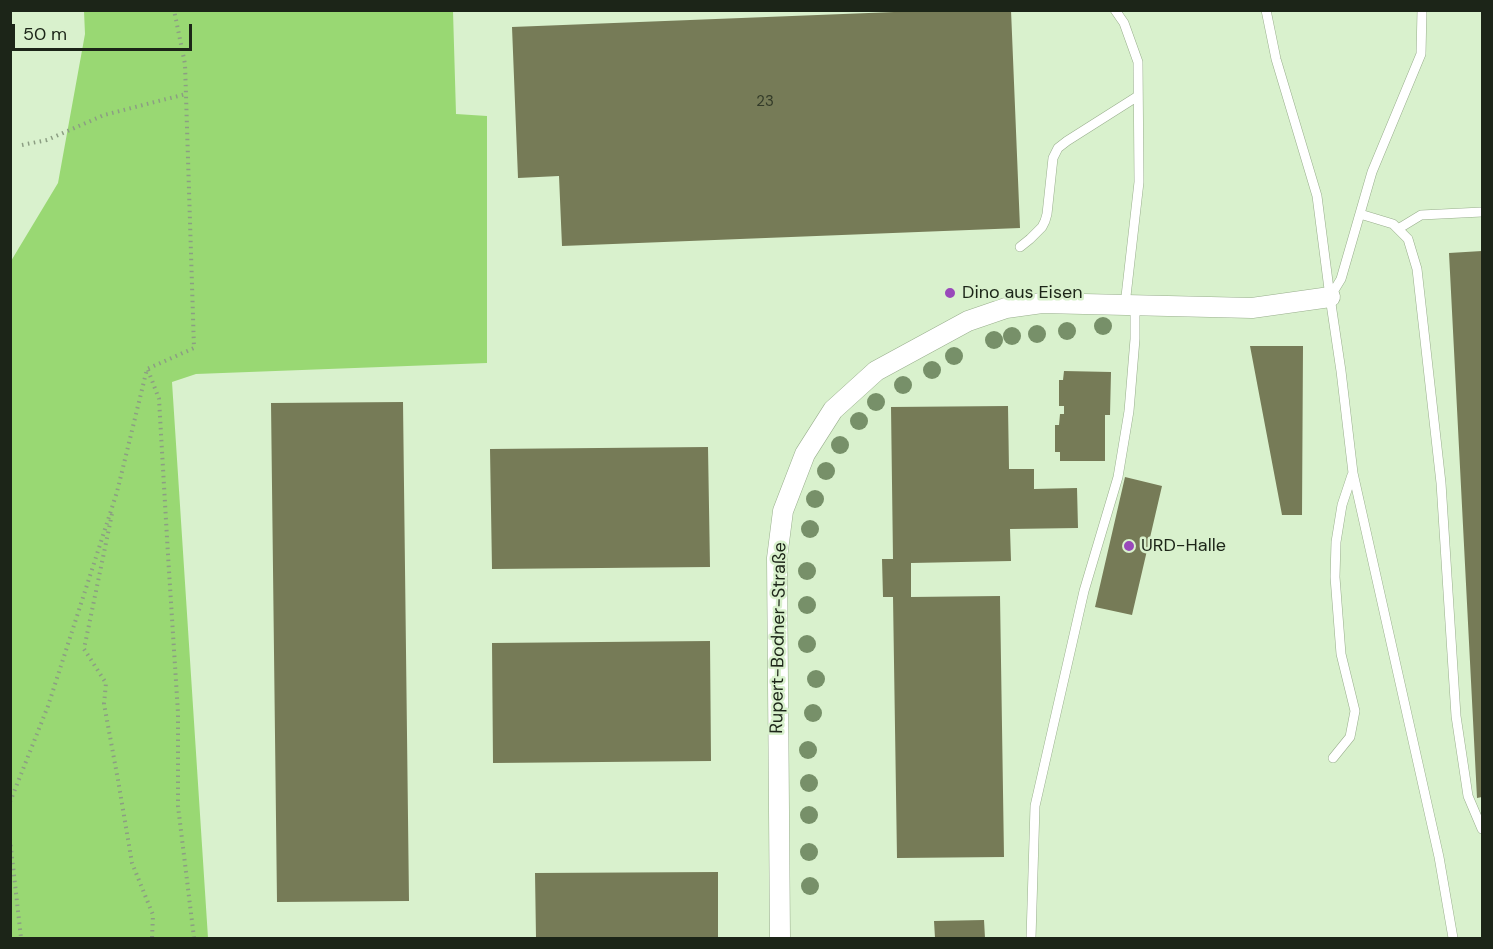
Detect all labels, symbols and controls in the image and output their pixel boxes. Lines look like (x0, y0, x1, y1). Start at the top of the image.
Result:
scale bar (15, 12, 195, 50)
text: 50 m (23, 22, 67, 46)
house number: 23 (756, 93, 774, 111)
place label: Dino aus Eisen (962, 282, 1083, 304)
marker: Dino aus Eisen (943, 286, 957, 300)
place label: URD-Halle (1141, 535, 1226, 557)
marker: URD-Halle (1122, 539, 1136, 553)
street label: Rupert-Bodner-Straße (767, 542, 791, 734)

